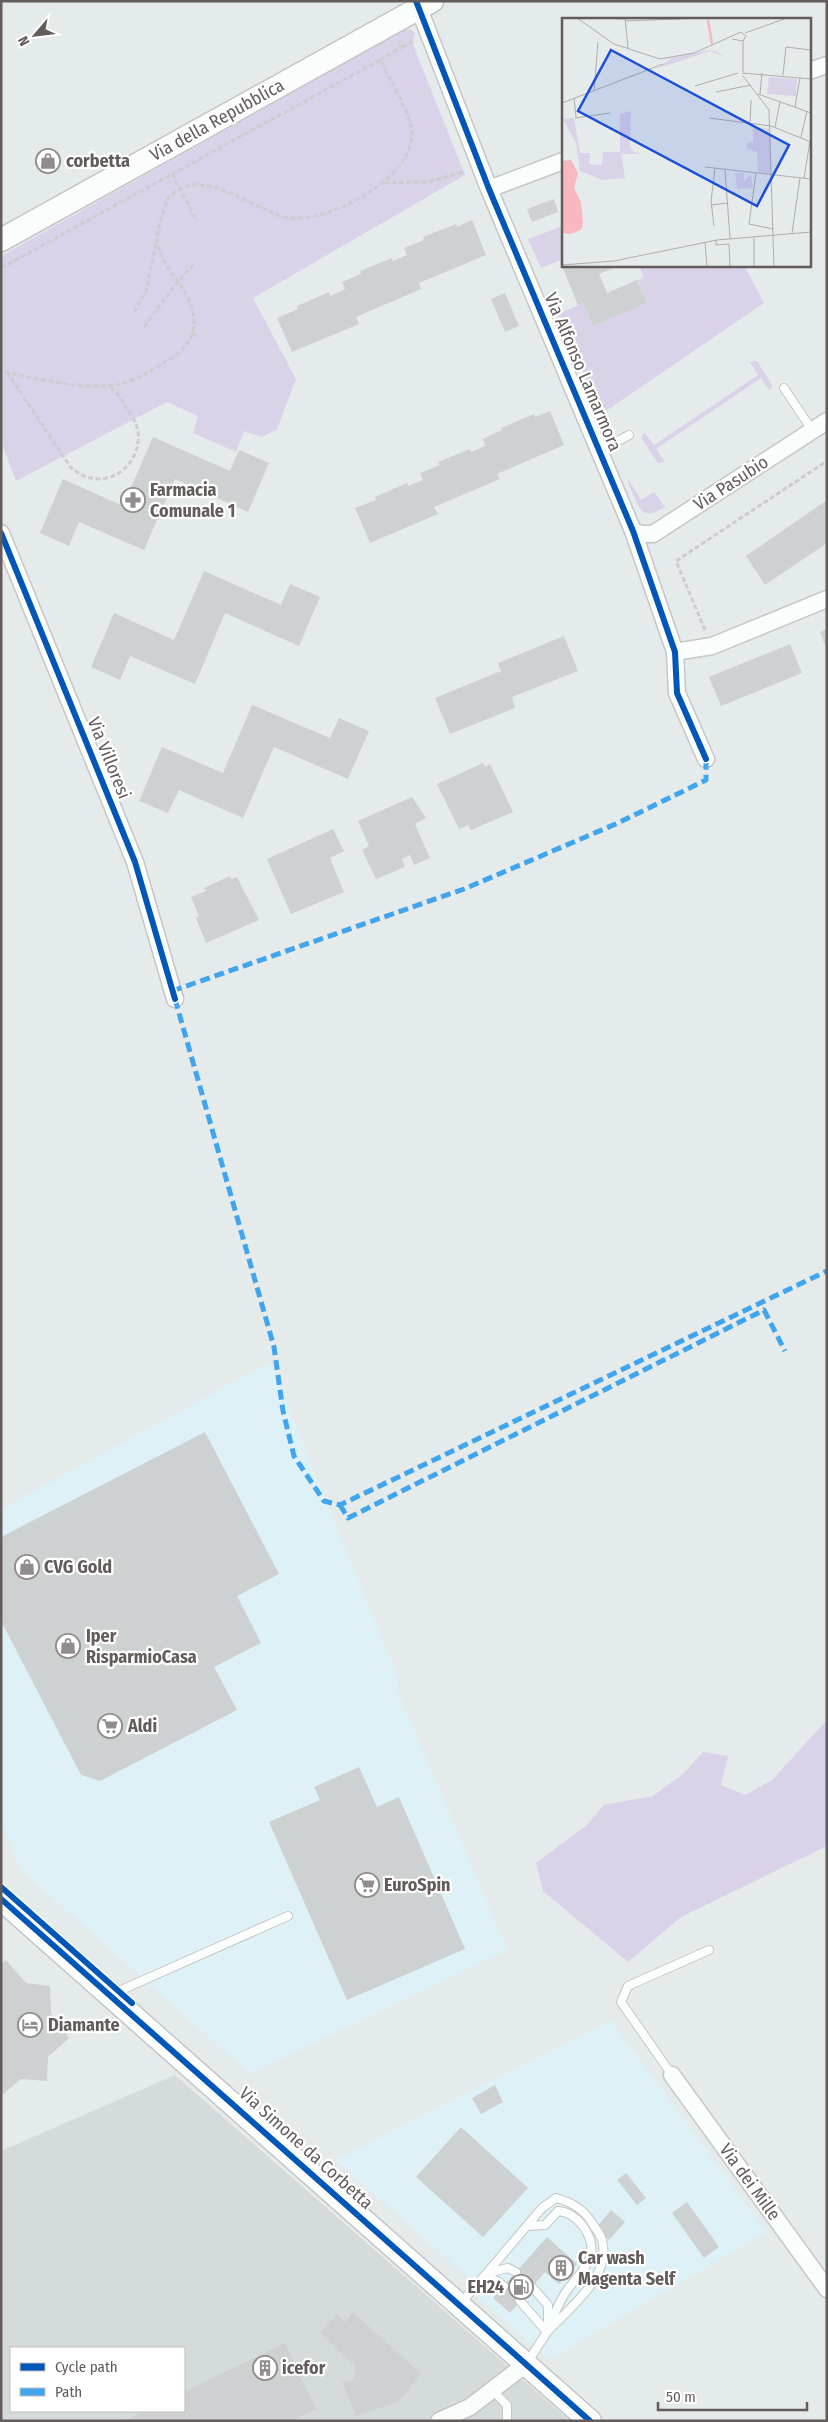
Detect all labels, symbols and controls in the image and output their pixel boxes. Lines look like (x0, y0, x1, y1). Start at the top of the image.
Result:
north arrow (10, 10, 60, 60)
inset map (562, 18, 810, 266)
text: N (14, 33, 33, 49)
street label: Via della Repubblica (146, 74, 288, 166)
shop icon: corbetta (35, 148, 61, 174)
place label: corbetta (66, 150, 130, 172)
street label: Via Alfonso Lamarmora (540, 289, 626, 455)
street label: Via Pasubio (690, 451, 772, 515)
place label: Farmacia Comunale 1 (150, 479, 235, 522)
pharmacy icon: Farmacia Comunale 1 (120, 487, 146, 513)
street label: Via Villoresi (83, 714, 135, 802)
shop icon: CVG Gold (14, 1554, 40, 1580)
place label: CVG Gold (44, 1556, 112, 1578)
place label: Iper RisparmioCasa (86, 1625, 197, 1668)
shop icon: Iper RisparmioCasa (55, 1633, 81, 1659)
supermarket icon: Aldi (97, 1713, 123, 1739)
place label: Aldi (127, 1715, 157, 1737)
supermarket icon: EuroSpin (354, 1872, 380, 1898)
place label: EuroSpin (384, 1874, 451, 1896)
hotel icon: Diamante (17, 2012, 43, 2038)
place label: Diamante (48, 2014, 120, 2036)
street label: Via Simone da Corbetta (235, 2082, 378, 2214)
street label: Via dei Mille (715, 2139, 785, 2225)
place label: Car wash Magenta Self (578, 2247, 677, 2290)
building icon: Car wash Magenta Self (548, 2255, 574, 2281)
fuel station icon: EH24 (508, 2274, 534, 2300)
place label: EH24 (467, 2276, 504, 2298)
legend (10, 2347, 185, 2412)
building icon: icefor (252, 2355, 278, 2381)
place label: icefor (282, 2357, 326, 2379)
text: Cycle path (55, 2358, 118, 2376)
scale bar (658, 2380, 807, 2412)
text: Path (55, 2383, 82, 2401)
text: 50 m (666, 2388, 696, 2406)

